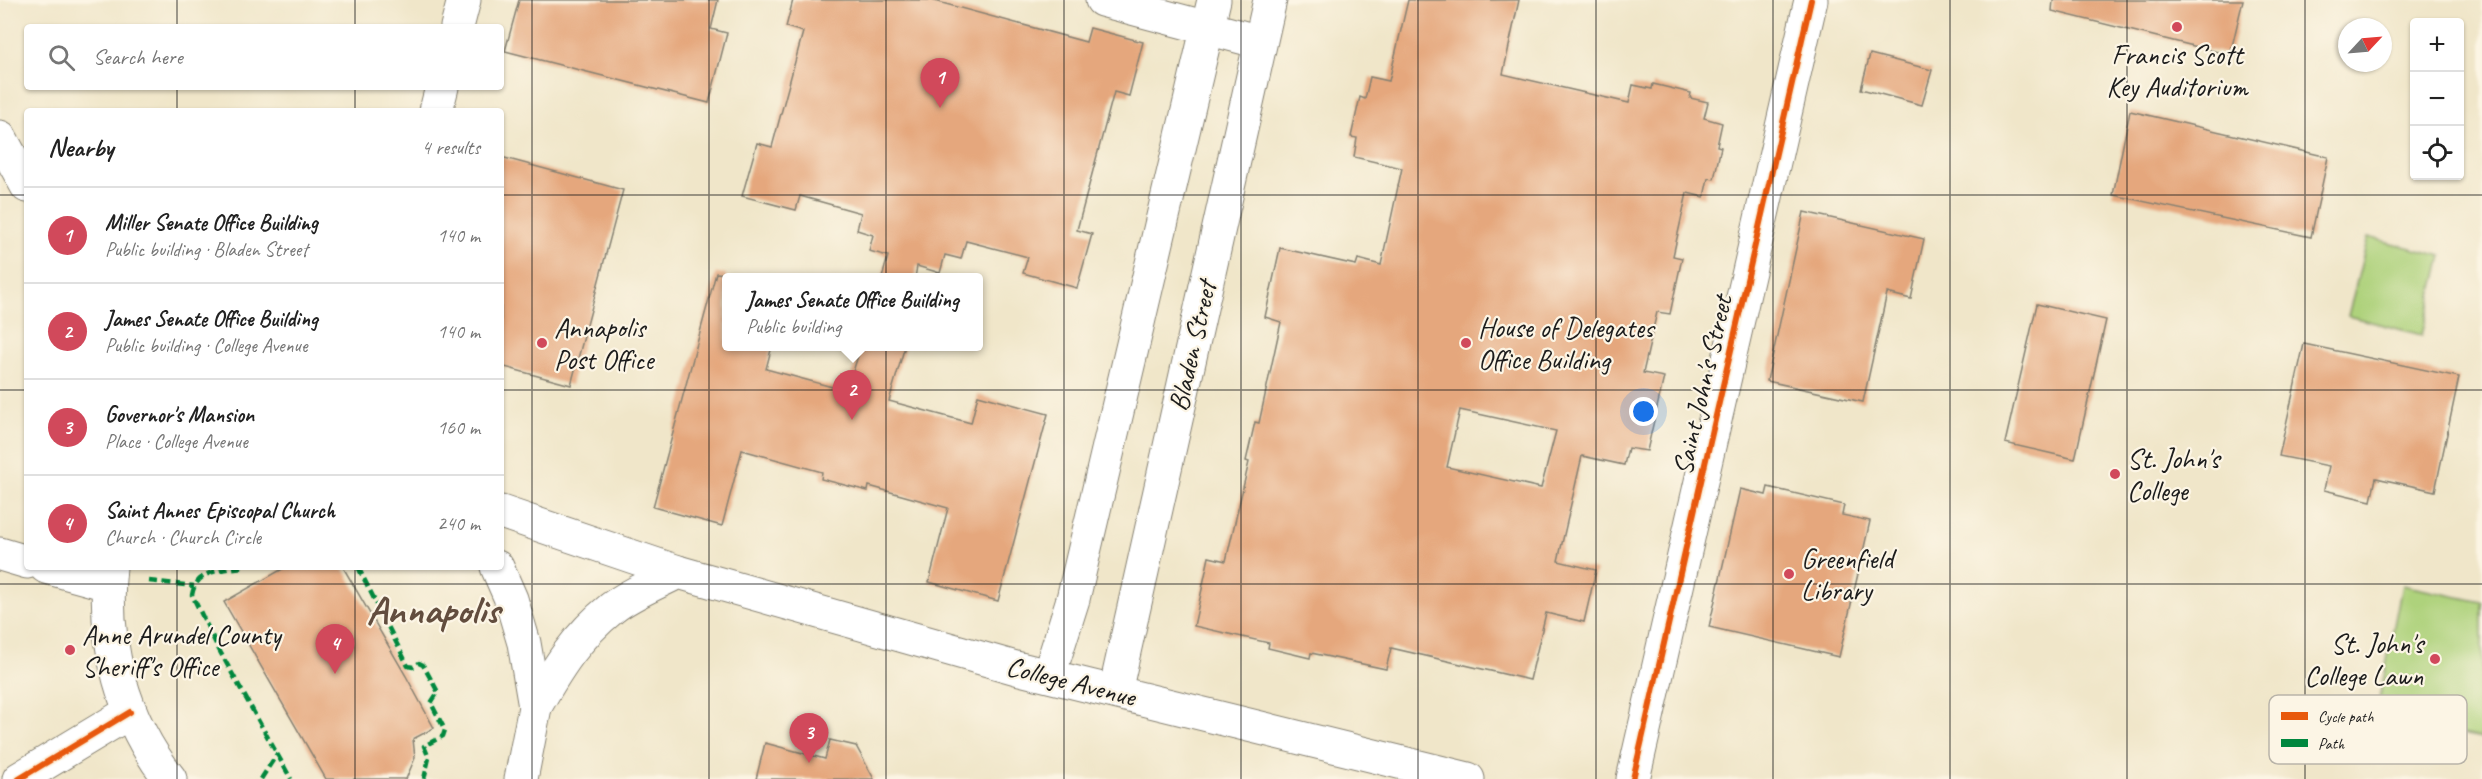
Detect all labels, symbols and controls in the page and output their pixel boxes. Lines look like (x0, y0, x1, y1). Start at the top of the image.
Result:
north arrow (2338, 18, 2392, 72)
map controls (2410, 18, 2464, 180)
button: + (2410, 18, 2464, 72)
marker: Francis Scott Key Auditorium (2170, 20, 2184, 34)
search box (24, 24, 504, 90)
place label: Francis Scott Key Auditorium (2107, 37, 2249, 104)
icon: search (45, 41, 78, 74)
text: Search here (93, 43, 183, 71)
pin: 1 (920, 58, 960, 108)
button: − (2410, 72, 2464, 126)
button: locate (2410, 126, 2464, 180)
text: Nearby (48, 131, 113, 164)
text: 4 results (421, 135, 480, 160)
text: Miller Senate Office Building (105, 209, 318, 237)
text: 1 (63, 223, 72, 248)
text: 140 m (437, 223, 480, 248)
text: Public building · Bladen Street (105, 237, 308, 262)
popup (722, 273, 983, 351)
street label: Bladen Street (1160, 274, 1225, 414)
text: James Senate Office Building (746, 286, 959, 314)
street label: Saint John's Street (1664, 289, 1740, 478)
text: James Senate Office Building (105, 305, 318, 333)
place label: Annapolis Post Office (554, 310, 655, 377)
place label: House of Delegates Office Building (1478, 310, 1656, 377)
text: Public building (746, 314, 841, 339)
text: 2 (63, 319, 72, 344)
text: 140 m (437, 319, 480, 344)
text: Public building · College Avenue (105, 333, 308, 358)
marker: Annapolis Post Office (535, 336, 549, 350)
marker: House of Delegates Office Building (1459, 336, 1473, 350)
pin: 2 (832, 370, 872, 420)
your location (1629, 397, 1658, 426)
text: Governor's Mansion (105, 401, 254, 429)
text: 3 (63, 415, 72, 440)
text: 160 m (437, 415, 480, 440)
text: Place · College Avenue (105, 429, 248, 454)
place label: St. John's College (2127, 441, 2222, 508)
marker: St. John's College (2108, 467, 2122, 481)
text: Saint Annes Episcopal Church (105, 497, 335, 525)
text: 4 (63, 511, 72, 536)
text: 240 m (437, 511, 480, 536)
text: Church · Church Circle (105, 525, 261, 550)
place label: Greenfield Library (1801, 541, 1897, 608)
marker: Greenfield Library (1782, 567, 1796, 581)
district label: Annapolis (366, 585, 504, 635)
place label: Anne Arundel County Sheriff's Office (82, 617, 283, 684)
pin: 4 (316, 624, 354, 674)
place label: St. John's College Lawn (2305, 626, 2425, 693)
marker: Anne Arundel County Sheriff's Office (63, 643, 77, 657)
street label: College Avenue (1003, 648, 1141, 714)
marker: St. John's College Lawn (2428, 652, 2442, 666)
legend (2269, 695, 2467, 764)
text: Cycle path (2318, 707, 2374, 727)
pin: 3 (790, 714, 828, 763)
text: Path (2318, 734, 2345, 754)

